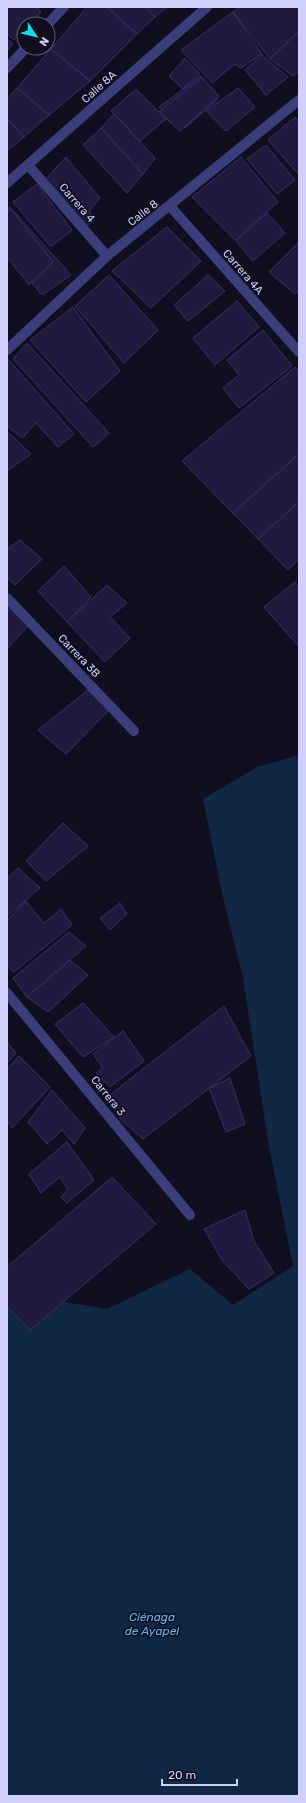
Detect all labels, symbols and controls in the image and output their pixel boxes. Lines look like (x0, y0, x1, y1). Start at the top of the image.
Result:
north arrow (16, 16, 56, 56)
text: N (36, 34, 51, 48)
street label: Calle 8A (79, 68, 119, 106)
street label: Carrera 4 (57, 181, 98, 225)
street label: Calle 8 (125, 197, 161, 229)
street label: Carrera 4A (220, 247, 266, 297)
street label: Carrera 3B (55, 632, 103, 680)
street label: Carrera 3 (88, 1074, 128, 1119)
water label: Ciénaga de Ayapel (125, 1610, 180, 1638)
scale bar (162, 1761, 237, 1787)
text: 20 m (168, 1768, 196, 1782)

